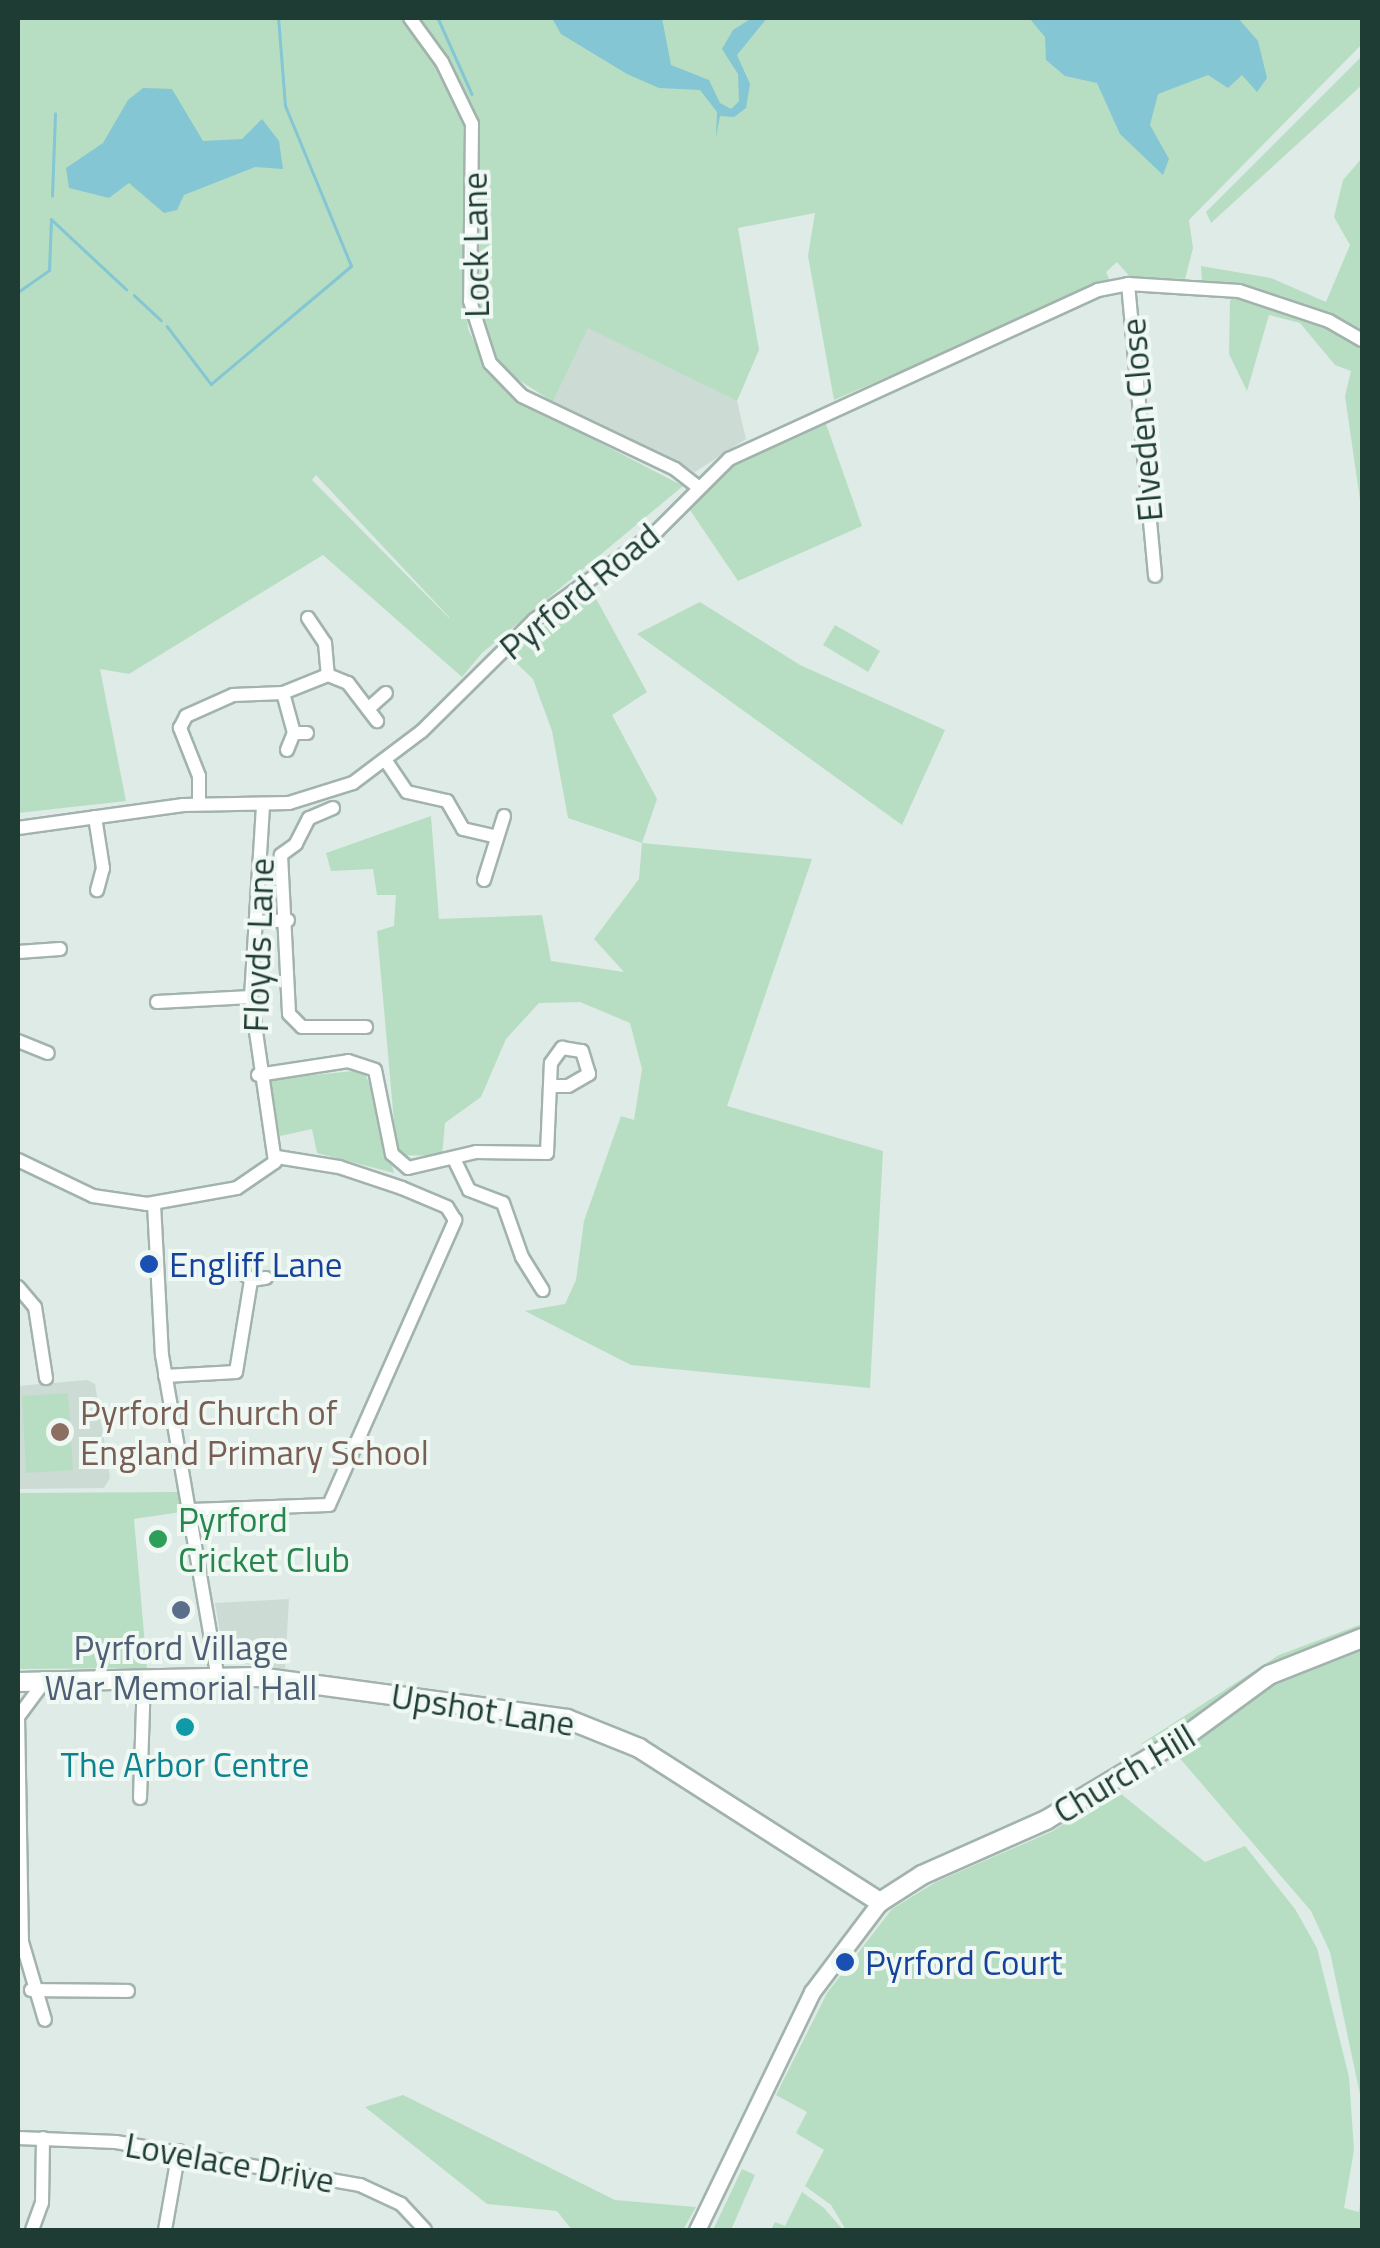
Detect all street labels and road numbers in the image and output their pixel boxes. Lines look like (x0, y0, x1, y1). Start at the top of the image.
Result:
street label: Lock Lane (453, 172, 497, 318)
street label: Elveden Close (1111, 317, 1171, 523)
street label: Pyrford Road (491, 514, 667, 668)
street label: Floyds Lane (234, 857, 282, 1033)
street label: Upshot Lane (388, 1674, 578, 1744)
street label: Church Hill (1046, 1714, 1202, 1832)
street label: Lovelace Drive (122, 2123, 338, 2201)

